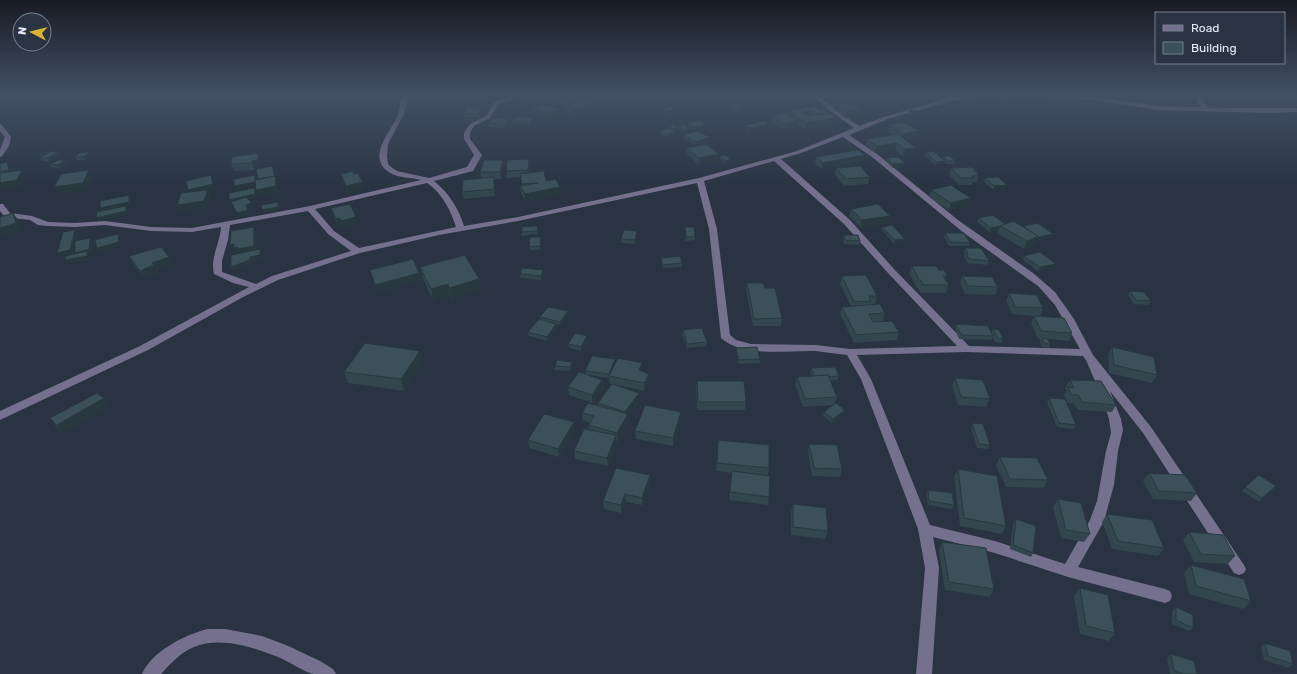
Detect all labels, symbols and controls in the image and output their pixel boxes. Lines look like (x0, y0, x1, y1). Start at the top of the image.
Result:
north arrow (12, 12, 52, 52)
legend (1155, 12, 1285, 64)
text: Road (1191, 21, 1219, 35)
text: N (16, 26, 30, 36)
text: Building (1191, 41, 1237, 55)

